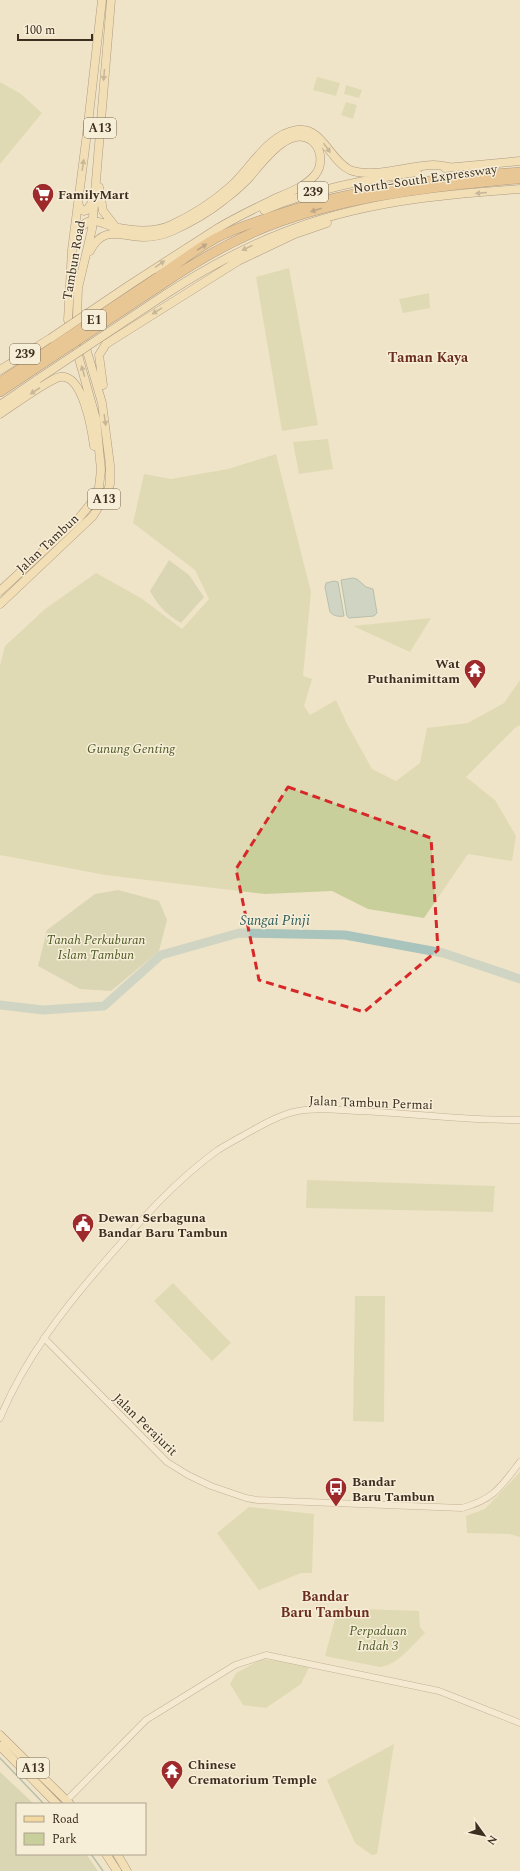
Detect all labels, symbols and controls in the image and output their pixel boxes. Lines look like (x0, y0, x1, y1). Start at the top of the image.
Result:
scale bar (18, 16, 92, 42)
text: 100 m (24, 21, 55, 40)
one-way arrow (101, 69, 108, 81)
road number: A13 (84, 118, 116, 138)
one-way arrow (323, 143, 331, 154)
one-way arrow (80, 158, 86, 171)
street label: North–South Expressway (352, 159, 499, 199)
supermarket icon: FamilyMart (30, 181, 56, 214)
road number: 239 (298, 182, 328, 202)
place label: FamilyMart (58, 185, 129, 205)
one-way arrow (475, 189, 487, 196)
one-way arrow (310, 207, 322, 213)
street label: Tambun Road (57, 219, 91, 301)
one-way arrow (197, 243, 207, 251)
one-way arrow (241, 245, 253, 251)
one-way arrow (155, 261, 166, 268)
one-way arrow (151, 308, 163, 315)
road number: E1 (82, 310, 106, 330)
road number: 239 (10, 344, 40, 364)
district label: Taman Kaya (388, 347, 469, 368)
one-way arrow (80, 365, 86, 377)
one-way arrow (29, 387, 40, 395)
one-way arrow (102, 414, 108, 426)
road number: A13 (88, 489, 120, 509)
street label: Jalan Tambun (12, 509, 84, 578)
place label: Wat Puthanimittam (367, 654, 460, 689)
temple icon: Wat Puthanimittam (462, 657, 488, 690)
park label: Gunung Genting (87, 739, 176, 759)
water label: Sungai Pinji (240, 910, 310, 931)
park label: Tanah Perkuburan Islam Tambun (47, 930, 145, 965)
street label: Jalan Tambun Permai (309, 1091, 433, 1115)
place label: Dewan Serbaguna Bandar Baru Tambun (98, 1208, 228, 1243)
public building icon: Dewan Serbaguna Bandar Baru Tambun (70, 1211, 96, 1244)
street label: Jalan Perajurit (108, 1389, 182, 1461)
place label: Bandar Baru Tambun (352, 1472, 435, 1507)
bus stop icon: Bandar Baru Tambun (323, 1475, 349, 1508)
district label: Bandar Baru Tambun (280, 1586, 370, 1623)
park label: Perpaduan Indah 3 (349, 1621, 407, 1656)
place label: Chinese Crematorium Temple (188, 1755, 317, 1790)
road number: A13 (17, 1758, 49, 1778)
temple icon: Chinese Crematorium Temple (159, 1758, 185, 1791)
legend (16, 1803, 146, 1855)
text: Road (52, 1810, 79, 1829)
north arrow (464, 1815, 504, 1855)
text: Park (52, 1830, 77, 1849)
text: N (482, 1832, 502, 1849)

